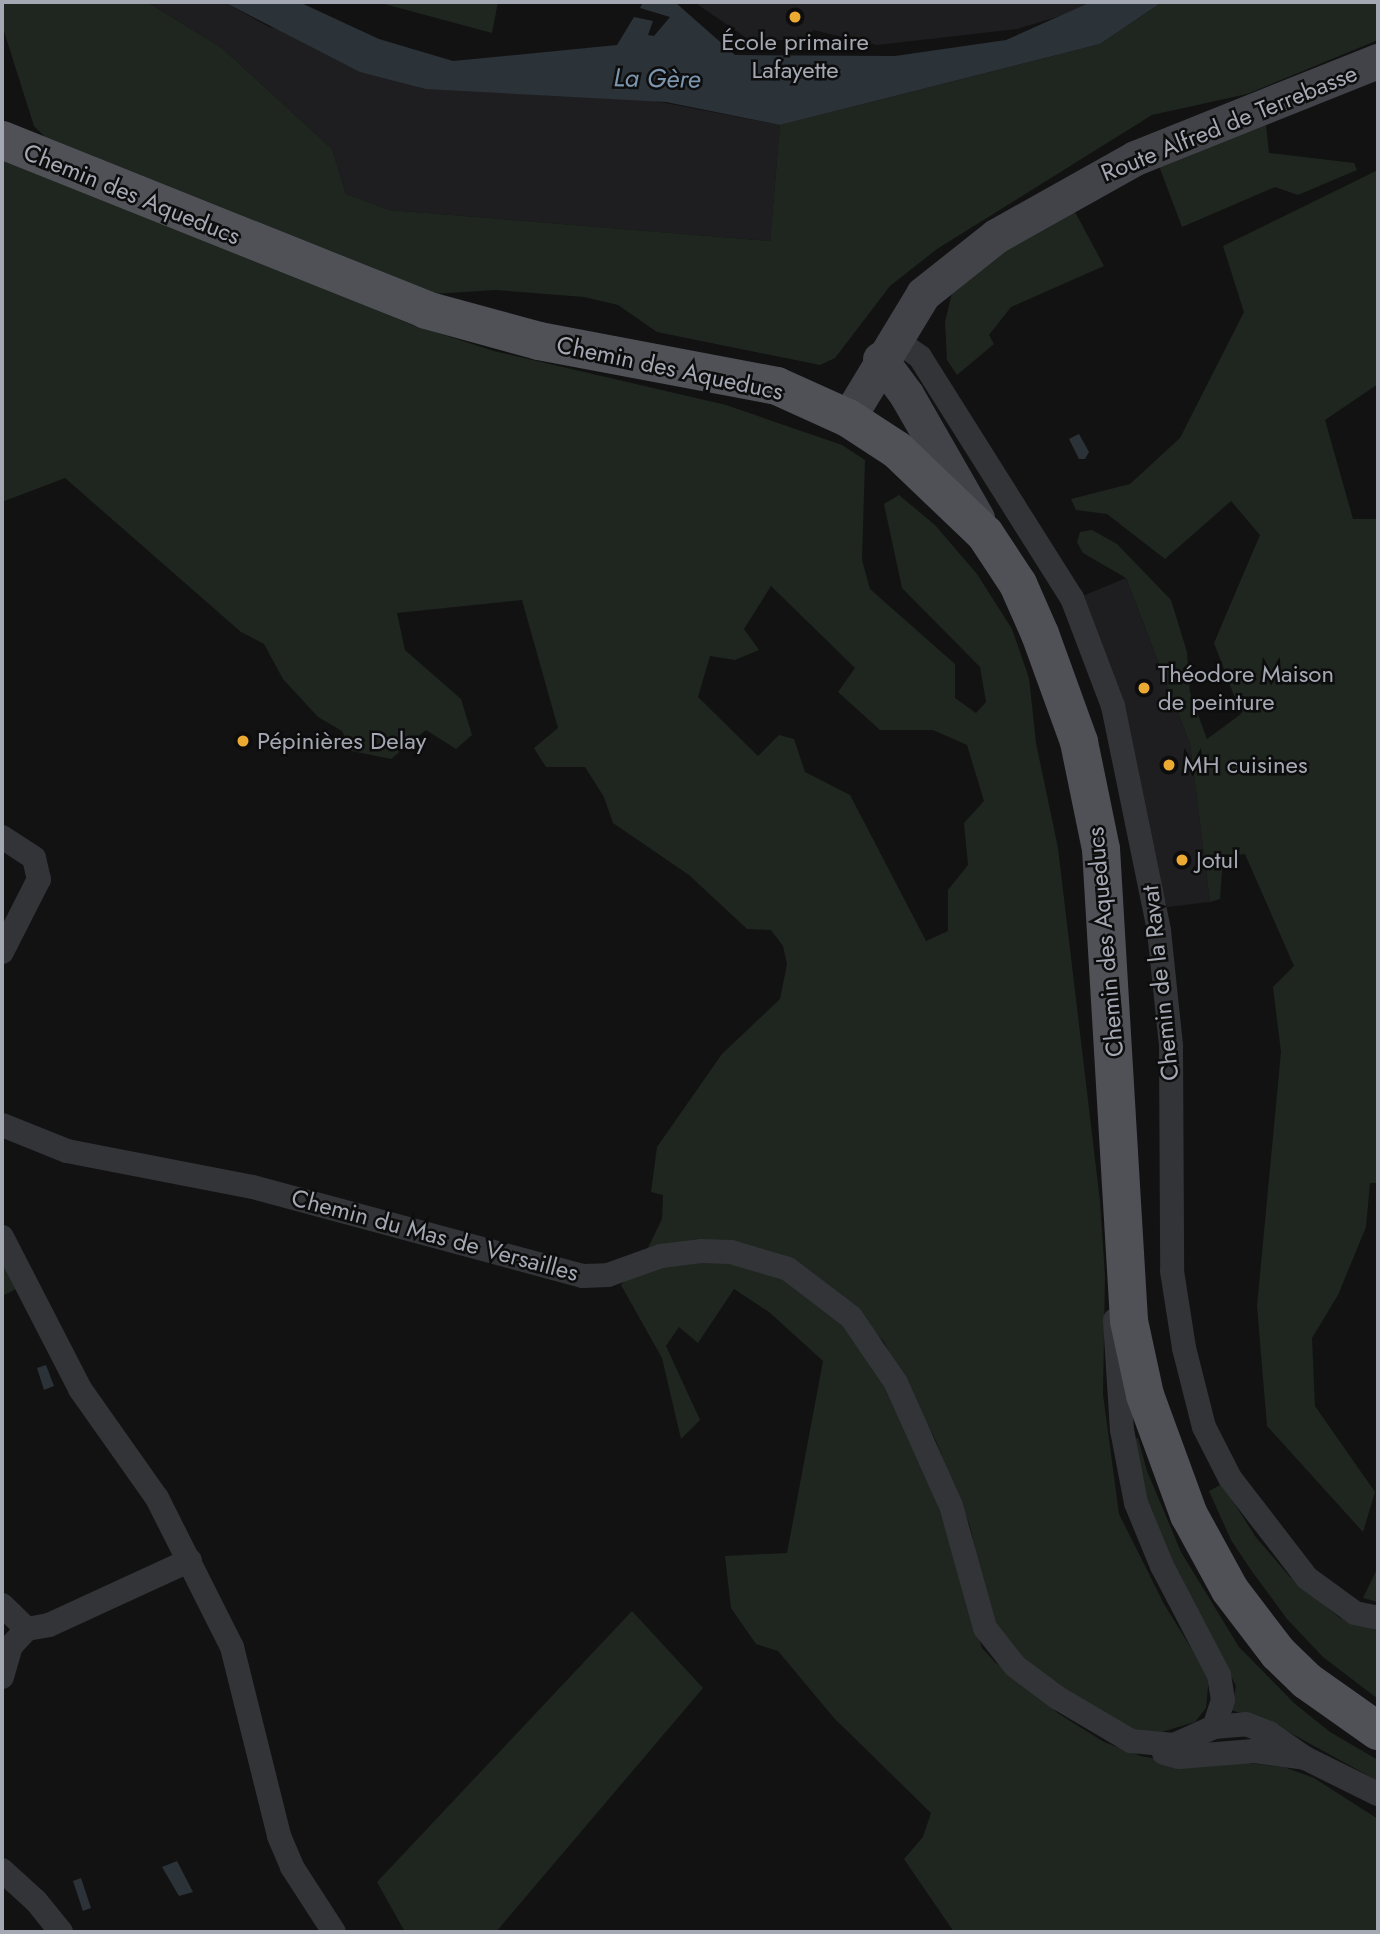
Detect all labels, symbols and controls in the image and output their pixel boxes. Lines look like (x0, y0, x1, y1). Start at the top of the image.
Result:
marker: École primaire Lafayette (787, 9, 803, 25)
place label: École primaire Lafayette (721, 28, 869, 84)
street label: Route Alfred de Terrebasse (1097, 58, 1361, 188)
water label: La Gère (613, 63, 701, 95)
street label: Chemin des Aqueducs (20, 137, 244, 251)
street label: Chemin des Aqueducs (554, 330, 786, 406)
place label: Théodore Maison de peinture (1158, 660, 1334, 716)
marker: Théodore Maison de peinture (1136, 680, 1152, 696)
place label: Pépinières Delay (257, 727, 426, 755)
marker: Pépinières Delay (235, 733, 251, 749)
place label: MH cuisines (1183, 751, 1308, 779)
marker: MH cuisines (1161, 757, 1177, 773)
street label: Chemin des Aqueducs (1081, 826, 1129, 1058)
place label: Jotul (1196, 846, 1239, 874)
marker: Jotul (1174, 852, 1190, 868)
street label: Chemin de la Ravat (1135, 884, 1185, 1082)
street label: Chemin du Mas de Versailles (288, 1183, 582, 1287)

